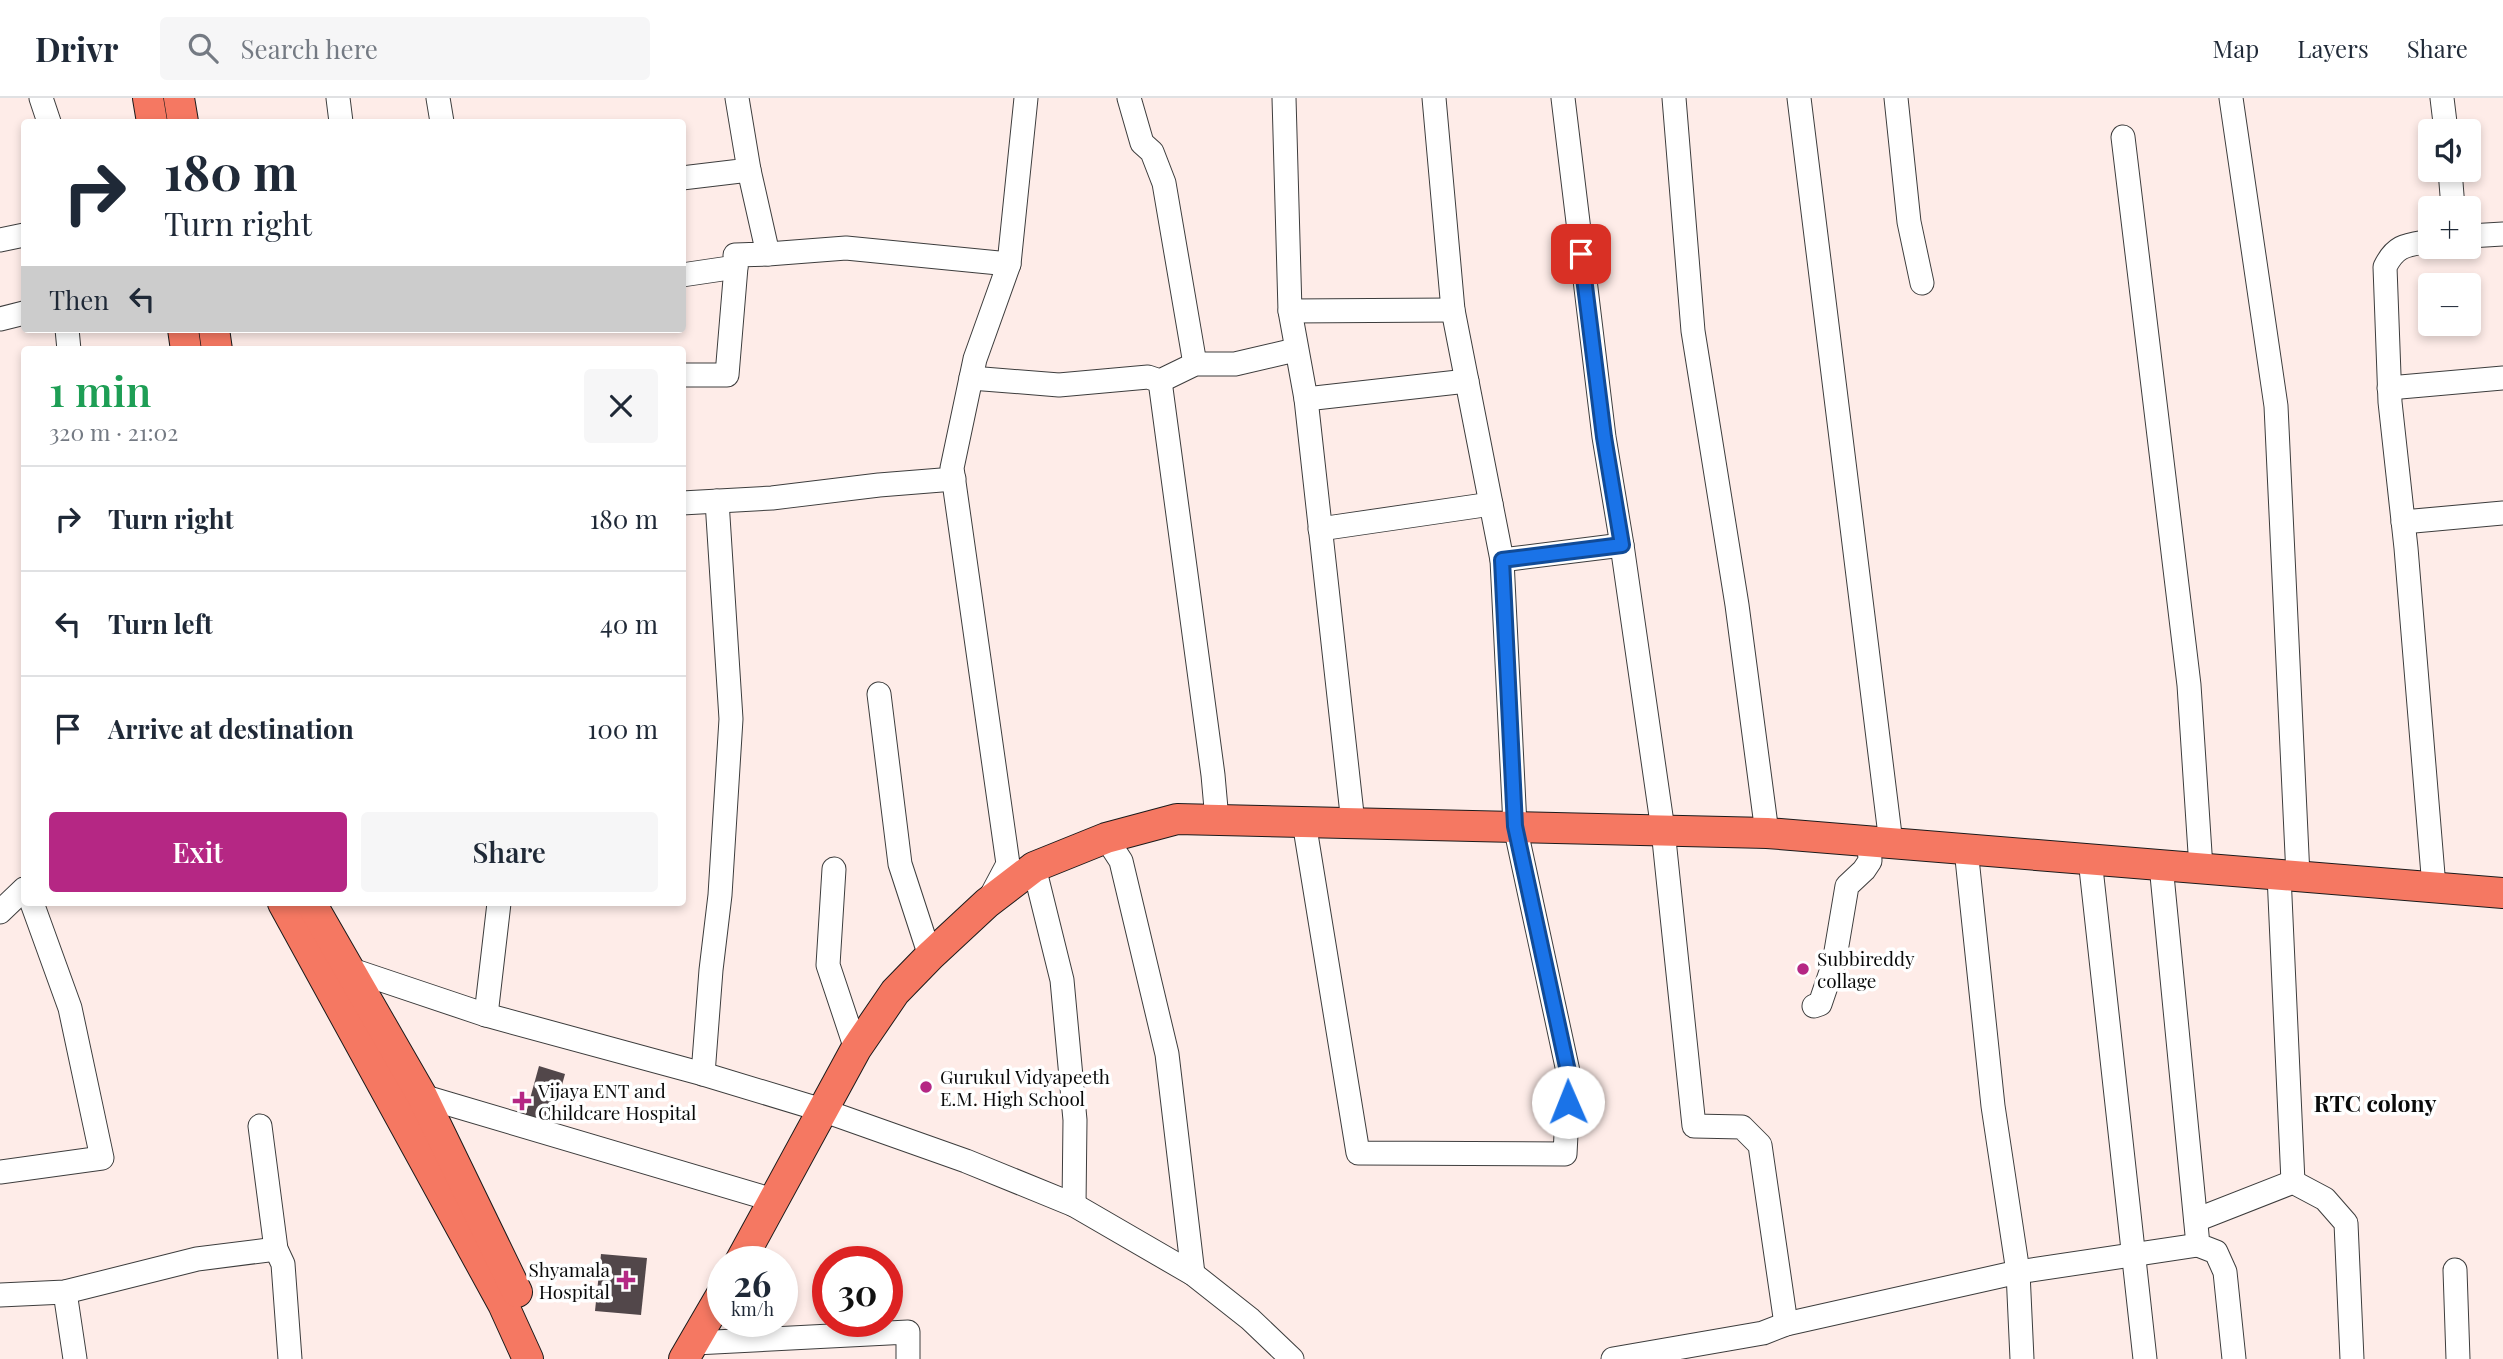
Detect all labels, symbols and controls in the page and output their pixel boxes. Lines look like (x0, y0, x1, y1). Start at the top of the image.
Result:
search box (160, 17, 650, 80)
text: Drivr (35, 26, 118, 70)
icon: search (184, 29, 222, 67)
text: Search here (240, 31, 378, 66)
text: Map (2213, 32, 2259, 64)
text: Layers (2297, 32, 2369, 64)
text: Share (2407, 32, 2468, 64)
map controls (2418, 119, 2481, 336)
button: sound (2418, 119, 2481, 182)
text: 180 m (164, 138, 298, 203)
icon: right (49, 147, 140, 238)
button: + (2418, 196, 2481, 259)
text: Turn right (164, 201, 312, 244)
pin (1551, 224, 1611, 284)
icon: arrive (1562, 235, 1600, 273)
button: − (2418, 273, 2481, 336)
icon: left (123, 280, 161, 318)
text: Then (49, 282, 109, 317)
text: 1 min (49, 362, 151, 418)
button: close (584, 369, 658, 443)
text: 320 m · 21:02 (49, 416, 178, 447)
icon: right (49, 500, 87, 538)
text: Turn right (108, 501, 234, 536)
text: 180 m (590, 501, 658, 536)
icon: left (49, 605, 87, 643)
text: Turn left (108, 606, 213, 641)
text: 40 m (600, 606, 658, 641)
icon: arrive (49, 710, 87, 748)
text: Arrive at destination (108, 711, 354, 746)
text: 100 m (588, 711, 658, 746)
button: Exit (49, 812, 347, 892)
button: Share (361, 812, 658, 892)
place label: Subbireddy collage (1817, 945, 1915, 993)
marker: Subbireddy collage (1795, 961, 1811, 977)
place label: Gurukul Vidyapeeth E.M. High School (940, 1063, 1110, 1111)
position arrow (1531, 1065, 1605, 1139)
place label: Vijaya ENT and Childcare Hospital (537, 1077, 697, 1125)
marker: Gurukul Vidyapeeth E.M. High School (918, 1079, 934, 1095)
district label: RTC colony (2314, 1087, 2436, 1118)
marker: Vijaya ENT and Childcare Hospital (512, 1091, 532, 1111)
speed limit sign: 30 (812, 1246, 903, 1337)
place label: Shyamala Hospital (529, 1256, 611, 1304)
text: 26 (734, 1259, 771, 1306)
marker: Shyamala Hospital (616, 1270, 636, 1290)
text: km/h (731, 1297, 774, 1321)

